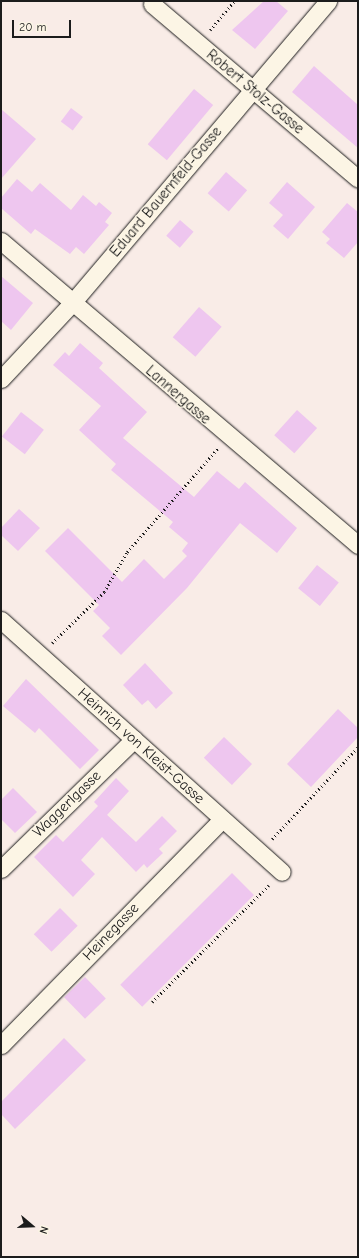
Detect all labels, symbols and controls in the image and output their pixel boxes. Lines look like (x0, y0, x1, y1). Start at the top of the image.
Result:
scale bar (14, 12, 73, 38)
text: 20 m (19, 20, 47, 34)
street label: Robert Stolz-Gasse (203, 46, 307, 138)
street label: Eduard Bauernfeld-Gasse (106, 123, 226, 261)
street label: Lannergasse (142, 362, 214, 428)
street label: Heinrich von Kleist-Gasse (74, 684, 208, 808)
street label: Waggerlgasse (29, 767, 105, 841)
street label: Heinegasse (79, 899, 143, 965)
north arrow (12, 1206, 52, 1246)
text: N (37, 1225, 51, 1236)

